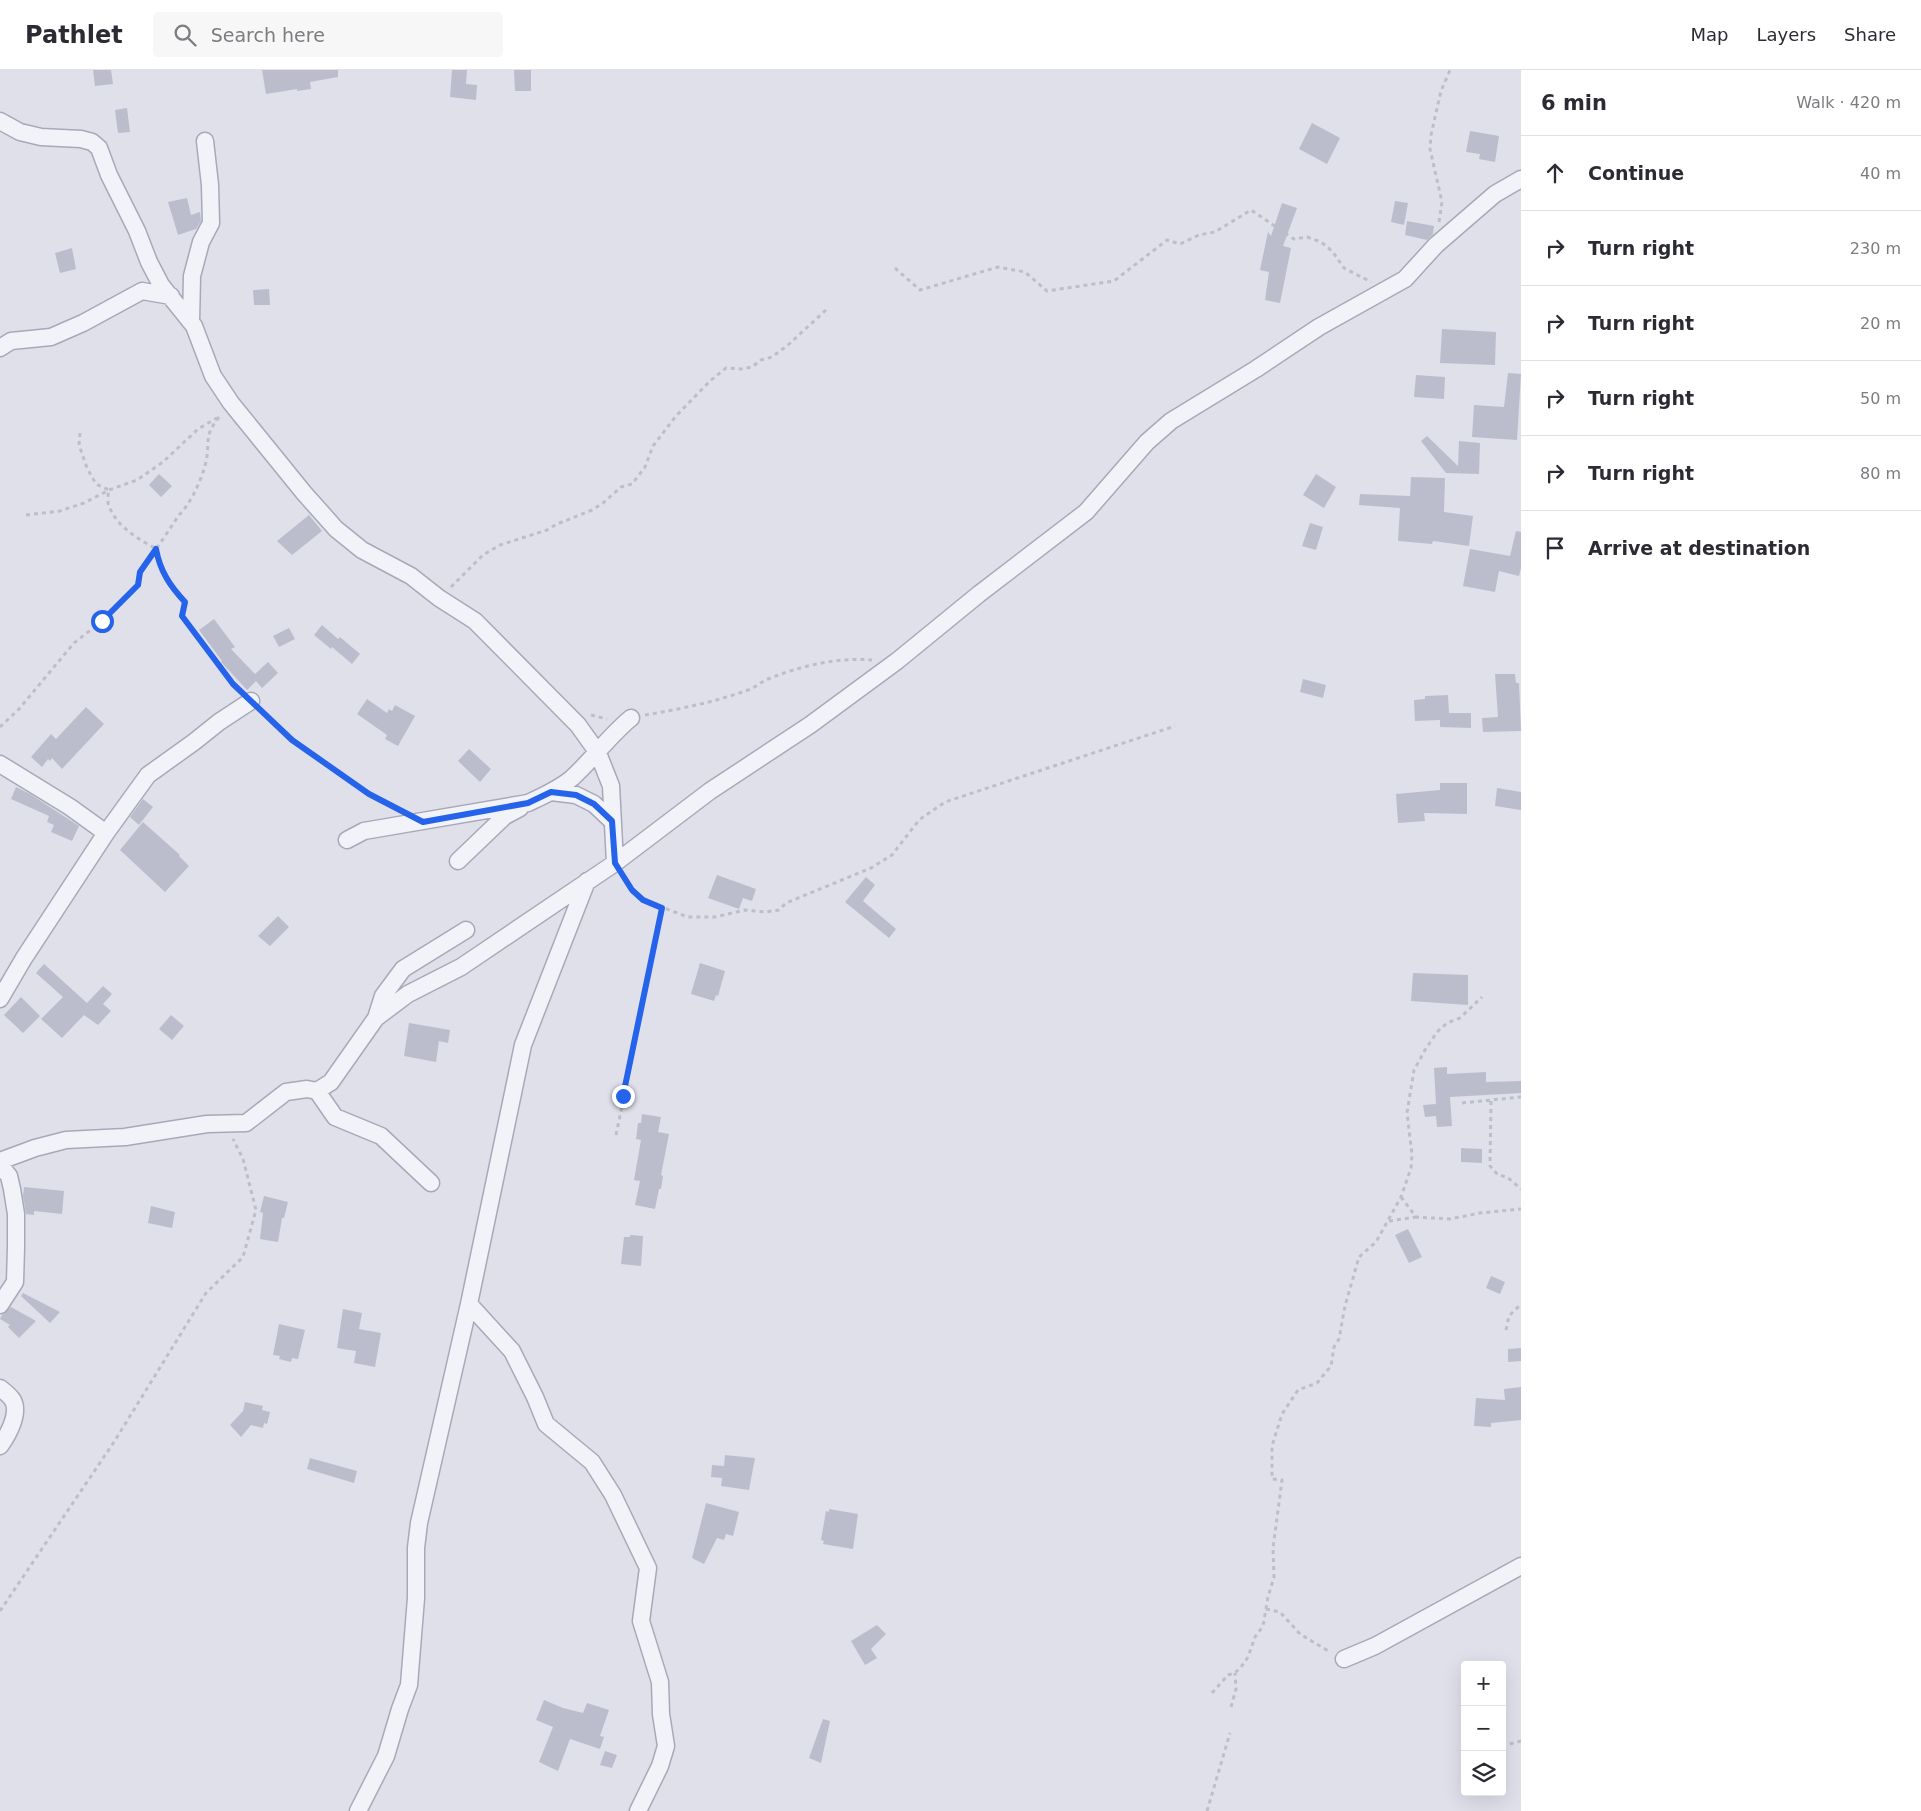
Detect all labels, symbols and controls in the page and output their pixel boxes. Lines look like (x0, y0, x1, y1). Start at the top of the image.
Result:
search box (153, 12, 503, 57)
text: Pathlet (25, 21, 123, 49)
icon: search (171, 21, 199, 49)
text: Search here (211, 24, 325, 46)
text: Map (1690, 24, 1728, 45)
text: Layers (1756, 24, 1816, 45)
text: Share (1844, 24, 1896, 45)
text: 6 min (1541, 91, 1607, 115)
text: Walk · 420 m (1796, 93, 1901, 112)
icon: ahead (1541, 159, 1569, 187)
text: Continue (1588, 162, 1684, 184)
text: 40 m (1860, 164, 1901, 183)
icon: right (1541, 234, 1569, 262)
text: Turn right (1588, 237, 1694, 259)
text: 230 m (1850, 239, 1901, 258)
icon: right (1541, 309, 1569, 337)
text: Turn right (1588, 312, 1694, 334)
text: 20 m (1860, 314, 1901, 333)
icon: right (1541, 384, 1569, 412)
text: Turn right (1588, 387, 1694, 409)
text: 50 m (1860, 389, 1901, 408)
icon: right (1541, 459, 1569, 487)
text: Turn right (1588, 462, 1694, 484)
text: 80 m (1860, 464, 1901, 483)
icon: arrive (1541, 534, 1569, 562)
text: Arrive at destination (1588, 537, 1810, 559)
route start (91, 610, 114, 633)
route end (612, 1085, 635, 1108)
map controls (1461, 1661, 1506, 1796)
button: + (1461, 1661, 1506, 1706)
button: − (1461, 1706, 1506, 1751)
button: layers (1461, 1751, 1506, 1796)

